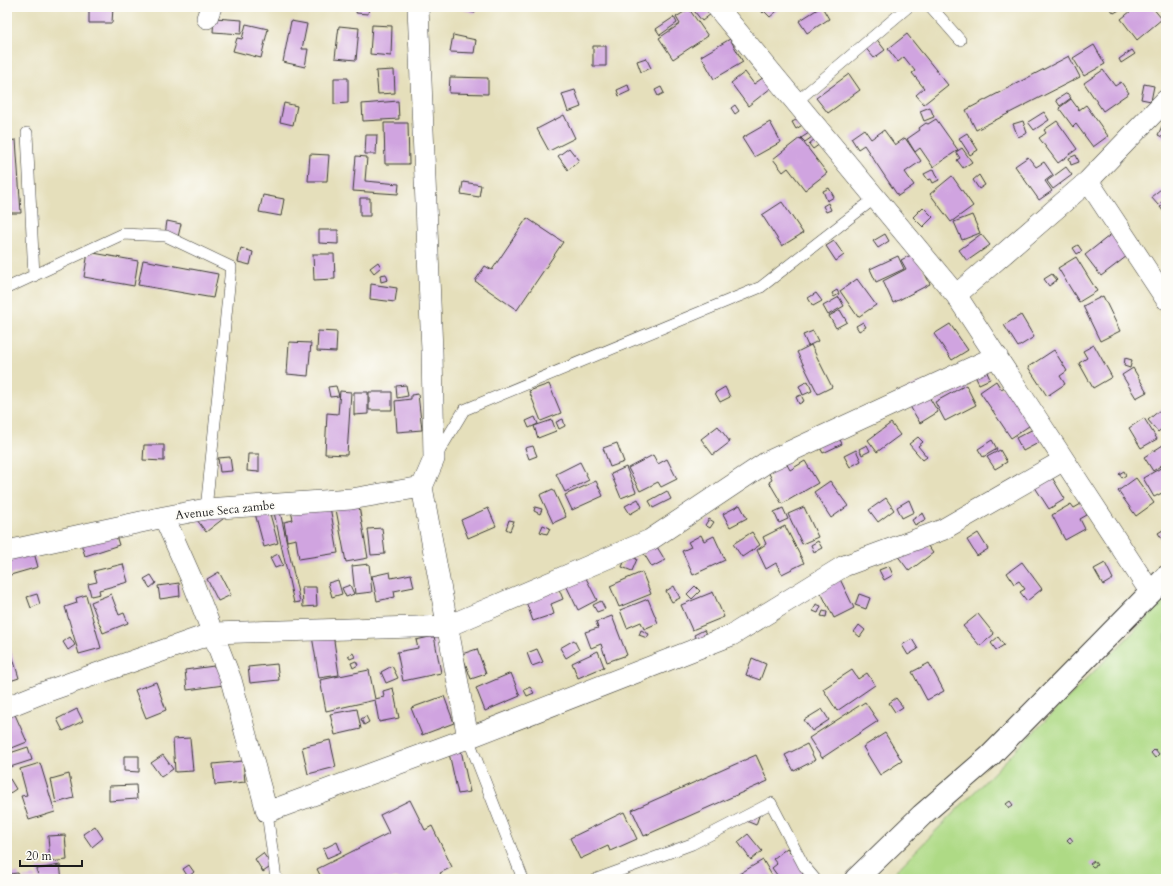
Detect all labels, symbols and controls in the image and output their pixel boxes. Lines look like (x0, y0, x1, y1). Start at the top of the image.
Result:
street label: Avenue Seca zambe (174, 497, 276, 523)
scale bar (20, 842, 82, 868)
text: 20 m (26, 848, 53, 864)

